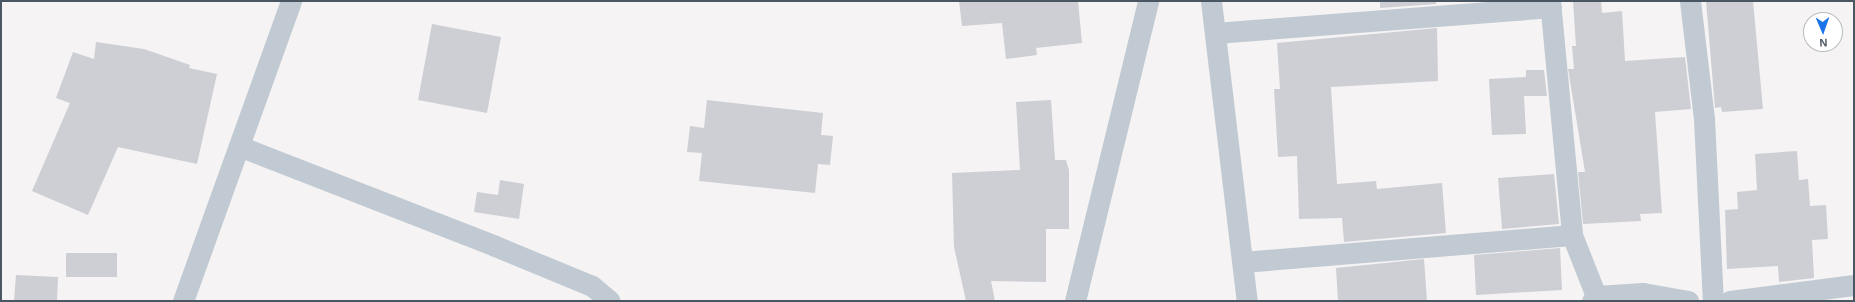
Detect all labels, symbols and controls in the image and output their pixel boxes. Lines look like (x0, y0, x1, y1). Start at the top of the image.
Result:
north arrow (1803, 12, 1843, 52)
text: N (1819, 37, 1828, 49)

